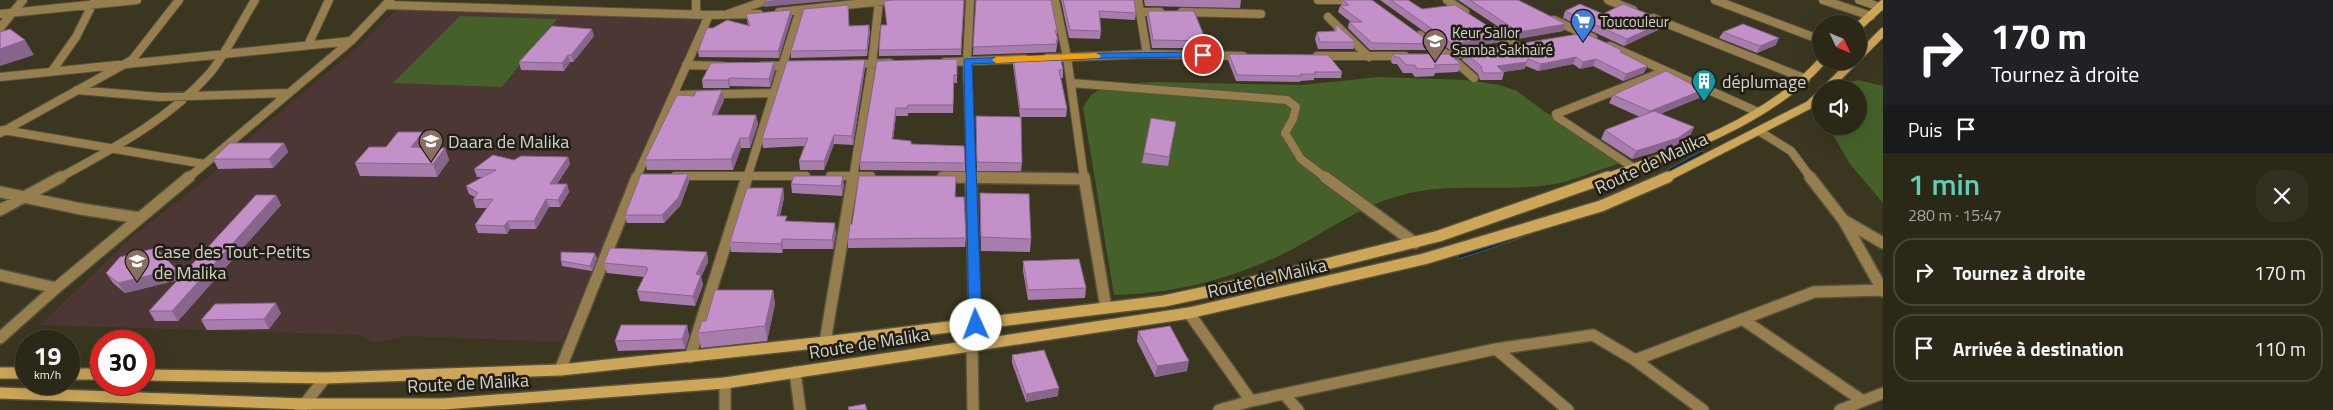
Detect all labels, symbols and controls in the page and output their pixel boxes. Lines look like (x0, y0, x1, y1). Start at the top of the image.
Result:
supermarket icon: Toucouleur (1570, 8, 1596, 42)
text: 170 m (1991, 9, 2087, 63)
place label: Toucouleur (1600, 10, 1669, 33)
north arrow (1812, 15, 1868, 70)
map controls (1812, 15, 1867, 135)
icon: right (1908, 20, 1973, 85)
place label: Keur Sallor Samba Sakhaïré (1452, 21, 1553, 61)
school or university icon: Keur Sallor Samba Sakhaïré (1422, 28, 1448, 62)
pin (1182, 34, 1224, 76)
icon: arrive (1189, 41, 1217, 69)
text: Tournez à droite (1991, 57, 2139, 91)
building icon: déplumage (1691, 68, 1717, 102)
place label: déplumage (1722, 68, 1806, 95)
button: sound (1812, 80, 1867, 135)
text: Puis (1908, 115, 1942, 144)
icon: arrive (1952, 115, 1980, 143)
street label: Route de Malika (1590, 125, 1712, 201)
school or university icon: Daara de Malika (418, 128, 444, 162)
place label: Daara de Malika (448, 128, 569, 155)
text: 1 min (1908, 161, 1980, 207)
button: close (2256, 170, 2308, 222)
text: 280 m · 15:47 (1908, 203, 2002, 227)
place label: Case des Tout-Petits de Malika (154, 238, 310, 286)
school or university icon: Case des Tout-Petits de Malika (124, 248, 150, 282)
street label: Route de Malika (1205, 251, 1329, 305)
icon: right (1910, 258, 1938, 286)
text: Tournez à droite (1953, 258, 2085, 287)
text: 170 m (2254, 258, 2306, 287)
position arrow (949, 298, 1001, 350)
street label: Route de Malika (807, 320, 931, 366)
speed limit sign: 30 (90, 330, 155, 395)
icon: arrive (1910, 334, 1938, 362)
text: Arrivée à destination (1953, 334, 2124, 363)
text: 110 m (2254, 334, 2306, 363)
text: 19 (33, 337, 62, 375)
text: km/h (34, 365, 61, 384)
street label: Route de Malika (406, 366, 530, 400)

